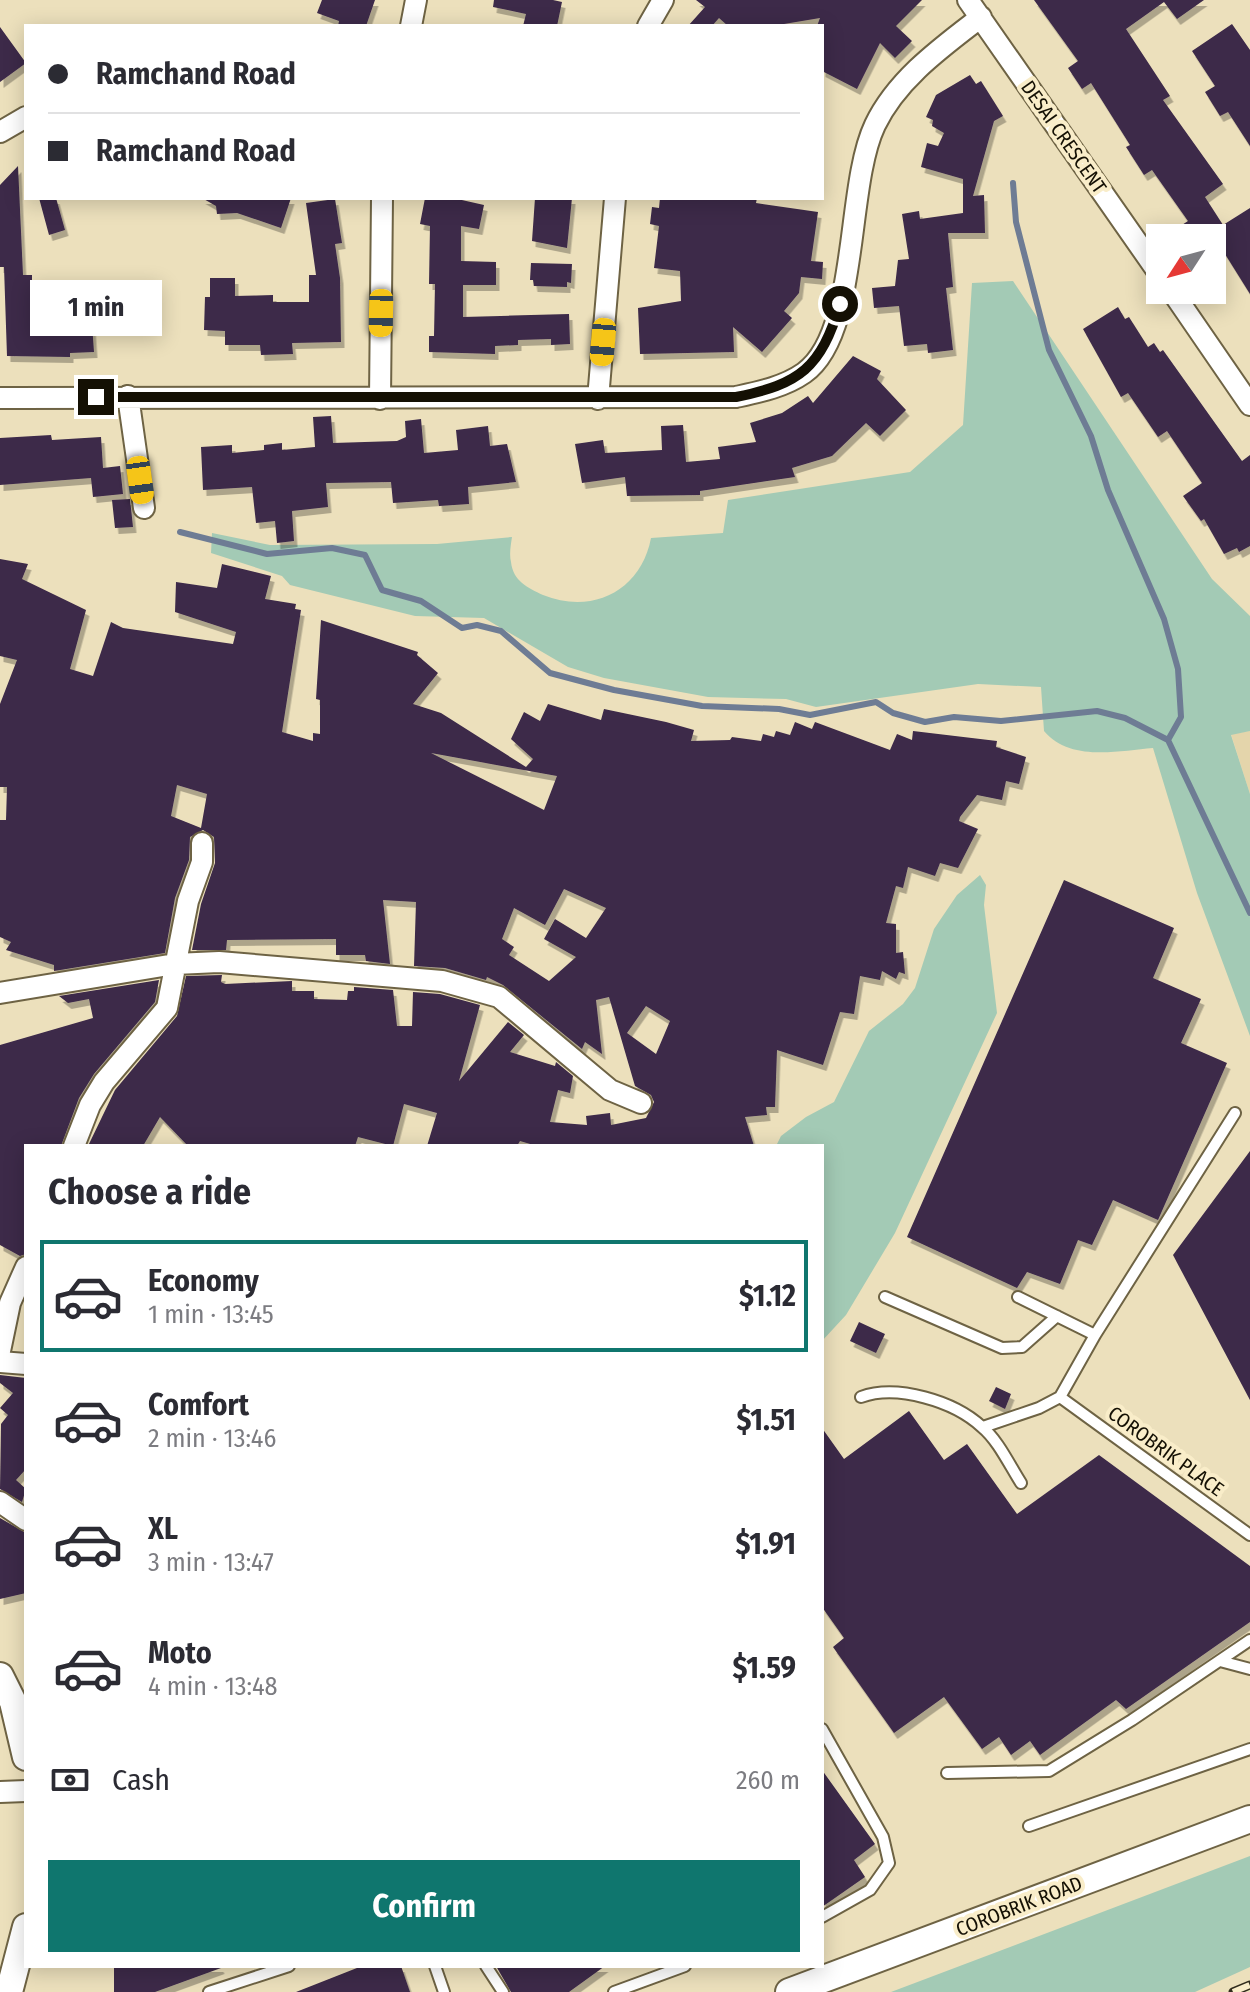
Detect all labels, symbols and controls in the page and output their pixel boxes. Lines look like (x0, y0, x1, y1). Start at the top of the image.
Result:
text: Ramchand Road (96, 56, 296, 92)
street label: DESAI CRESCENT (1016, 76, 1112, 199)
text: Ramchand Road (96, 133, 296, 169)
north arrow (1146, 224, 1226, 304)
map controls (1146, 224, 1226, 304)
callout: 1 min (30, 281, 162, 337)
route start (822, 286, 858, 322)
car (369, 289, 393, 337)
text: 1 min (68, 292, 124, 323)
car (589, 317, 617, 367)
route end (78, 379, 114, 415)
car (125, 455, 155, 505)
text: Choose a ride (48, 1170, 251, 1214)
icon: car (52, 1260, 124, 1332)
text: Economy (148, 1263, 259, 1299)
text: $1.12 (739, 1278, 796, 1314)
text: 1 min · 13:45 (148, 1299, 274, 1330)
icon: car (52, 1384, 124, 1456)
text: Comfort (148, 1387, 249, 1423)
street label: COROBRIK PLACE (1103, 1401, 1229, 1501)
text: $1.51 (736, 1402, 796, 1438)
text: 2 min · 13:46 (148, 1423, 276, 1454)
icon: car (52, 1508, 124, 1580)
text: XL (148, 1511, 178, 1547)
text: $1.91 (735, 1526, 796, 1562)
text: 3 min · 13:47 (148, 1547, 274, 1578)
icon: car (52, 1632, 124, 1704)
text: Moto (148, 1635, 212, 1671)
text: $1.59 (732, 1650, 796, 1686)
text: 4 min · 13:48 (148, 1671, 278, 1702)
icon: cash (48, 1758, 92, 1802)
text: Cash (112, 1762, 170, 1798)
text: 260 m (736, 1765, 800, 1796)
button: Confirm (48, 1860, 800, 1952)
street label: COROBRIK ROAD (953, 1871, 1085, 1941)

